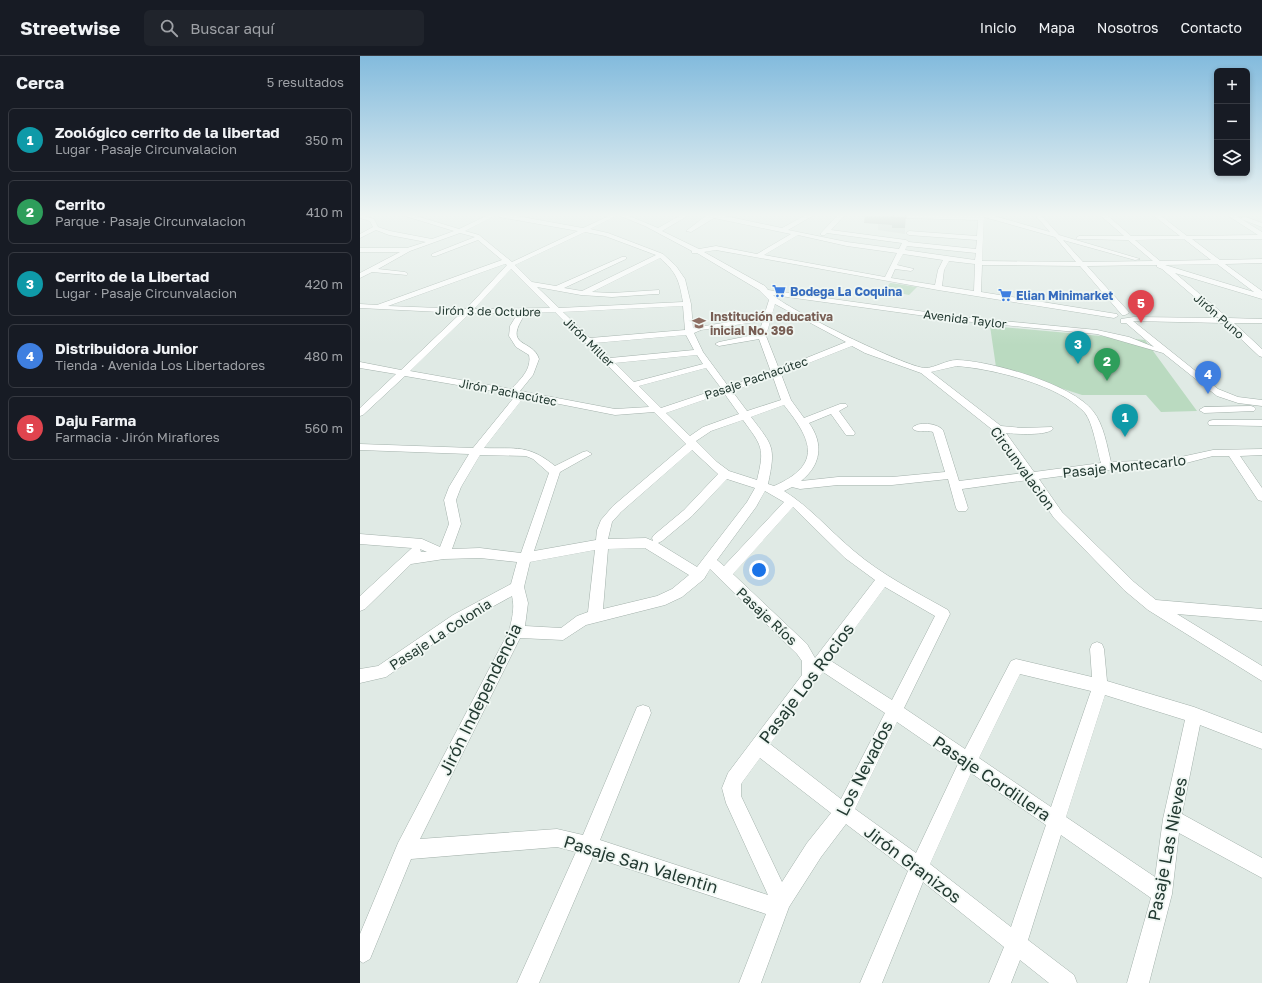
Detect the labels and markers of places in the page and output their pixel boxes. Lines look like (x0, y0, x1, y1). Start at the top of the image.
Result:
supermarket icon: Bodega La Coquina (771, 283, 787, 299)
place label: Bodega La Coquina (790, 284, 902, 299)
supermarket icon: Elian Minimarket (997, 287, 1013, 303)
place label: Elian Minimarket (1016, 288, 1113, 303)
pin: 5 (1128, 290, 1154, 323)
place label: Institución educativa inicial No. 396 (710, 309, 833, 338)
school or university icon: Institución educativa inicial No. 396 (691, 315, 707, 331)
pin: 3 (1065, 331, 1091, 364)
pin: 2 (1094, 348, 1120, 381)
pin: 4 (1195, 361, 1221, 394)
pin: 1 (1112, 404, 1138, 437)

